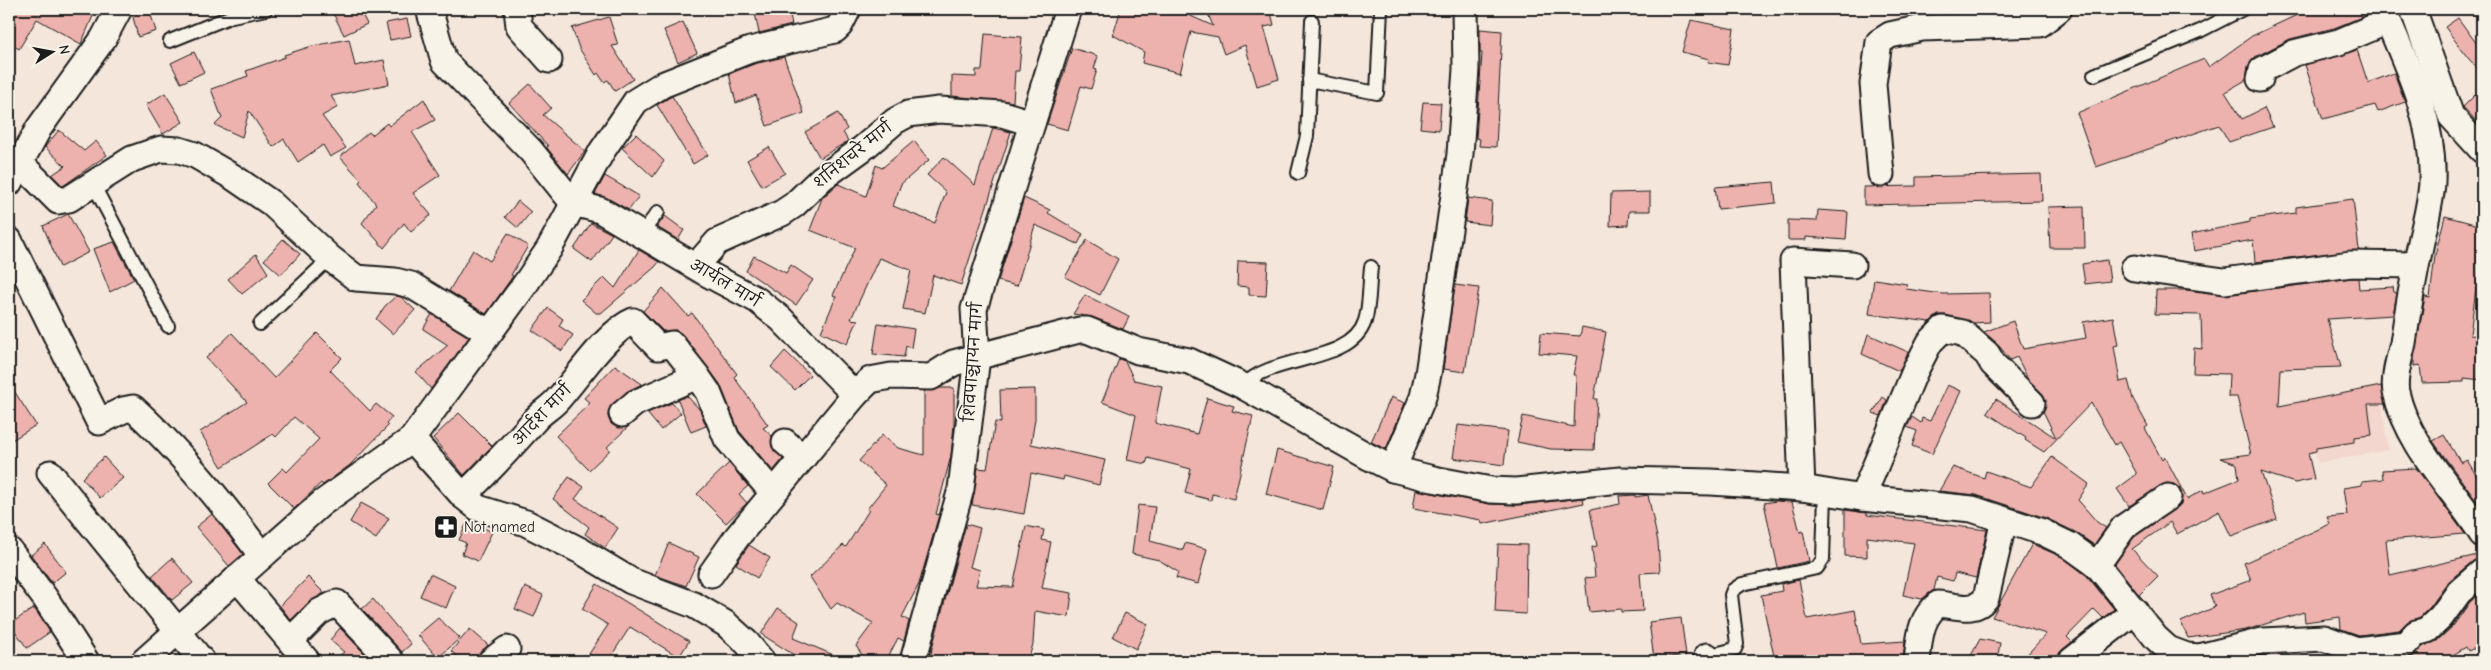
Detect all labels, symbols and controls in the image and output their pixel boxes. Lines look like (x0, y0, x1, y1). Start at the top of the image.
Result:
north arrow (28, 28, 78, 78)
text: N (55, 44, 73, 56)
street label: शनिशचरे मार्ग (808, 115, 896, 192)
street label: आर्यल मार्ग (686, 252, 766, 311)
street label: शिवपाञ्चायन मार्ग (957, 301, 986, 423)
street label: आर्दश मार्ग (507, 378, 576, 449)
pharmacy icon: Not named (433, 514, 459, 540)
place label: Not named (464, 518, 535, 536)

